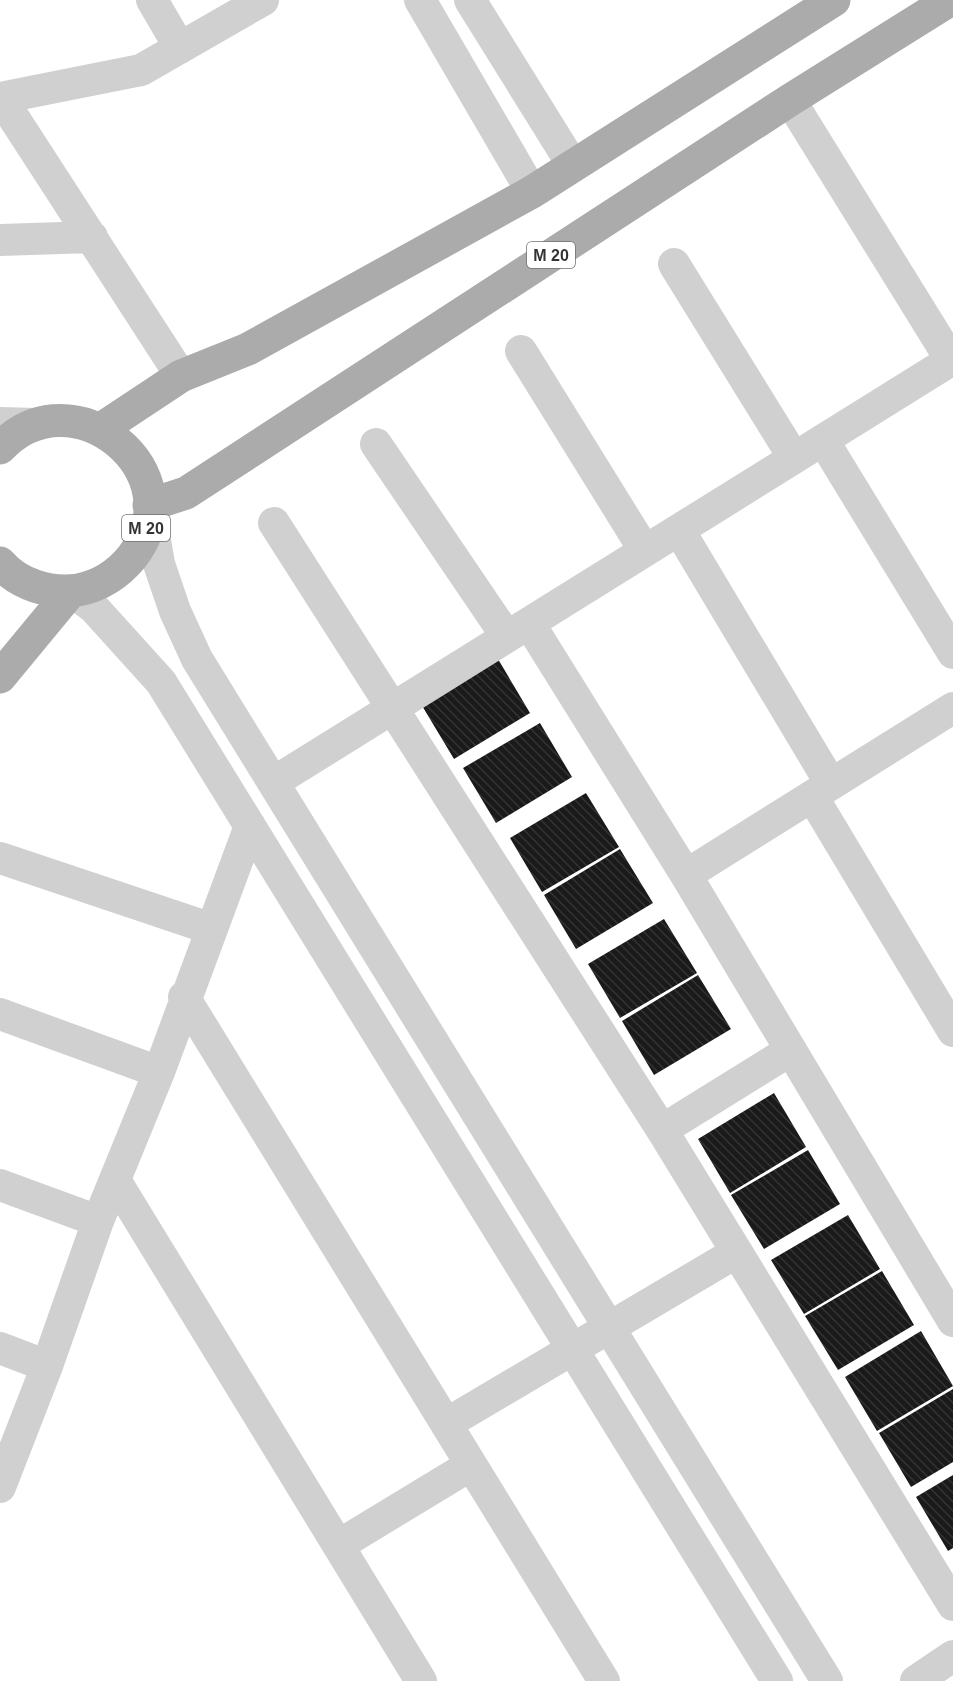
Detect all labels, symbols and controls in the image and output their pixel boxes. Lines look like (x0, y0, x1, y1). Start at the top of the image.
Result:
road number: M 20 (527, 242, 575, 268)
road number: M 20 (122, 515, 170, 541)

